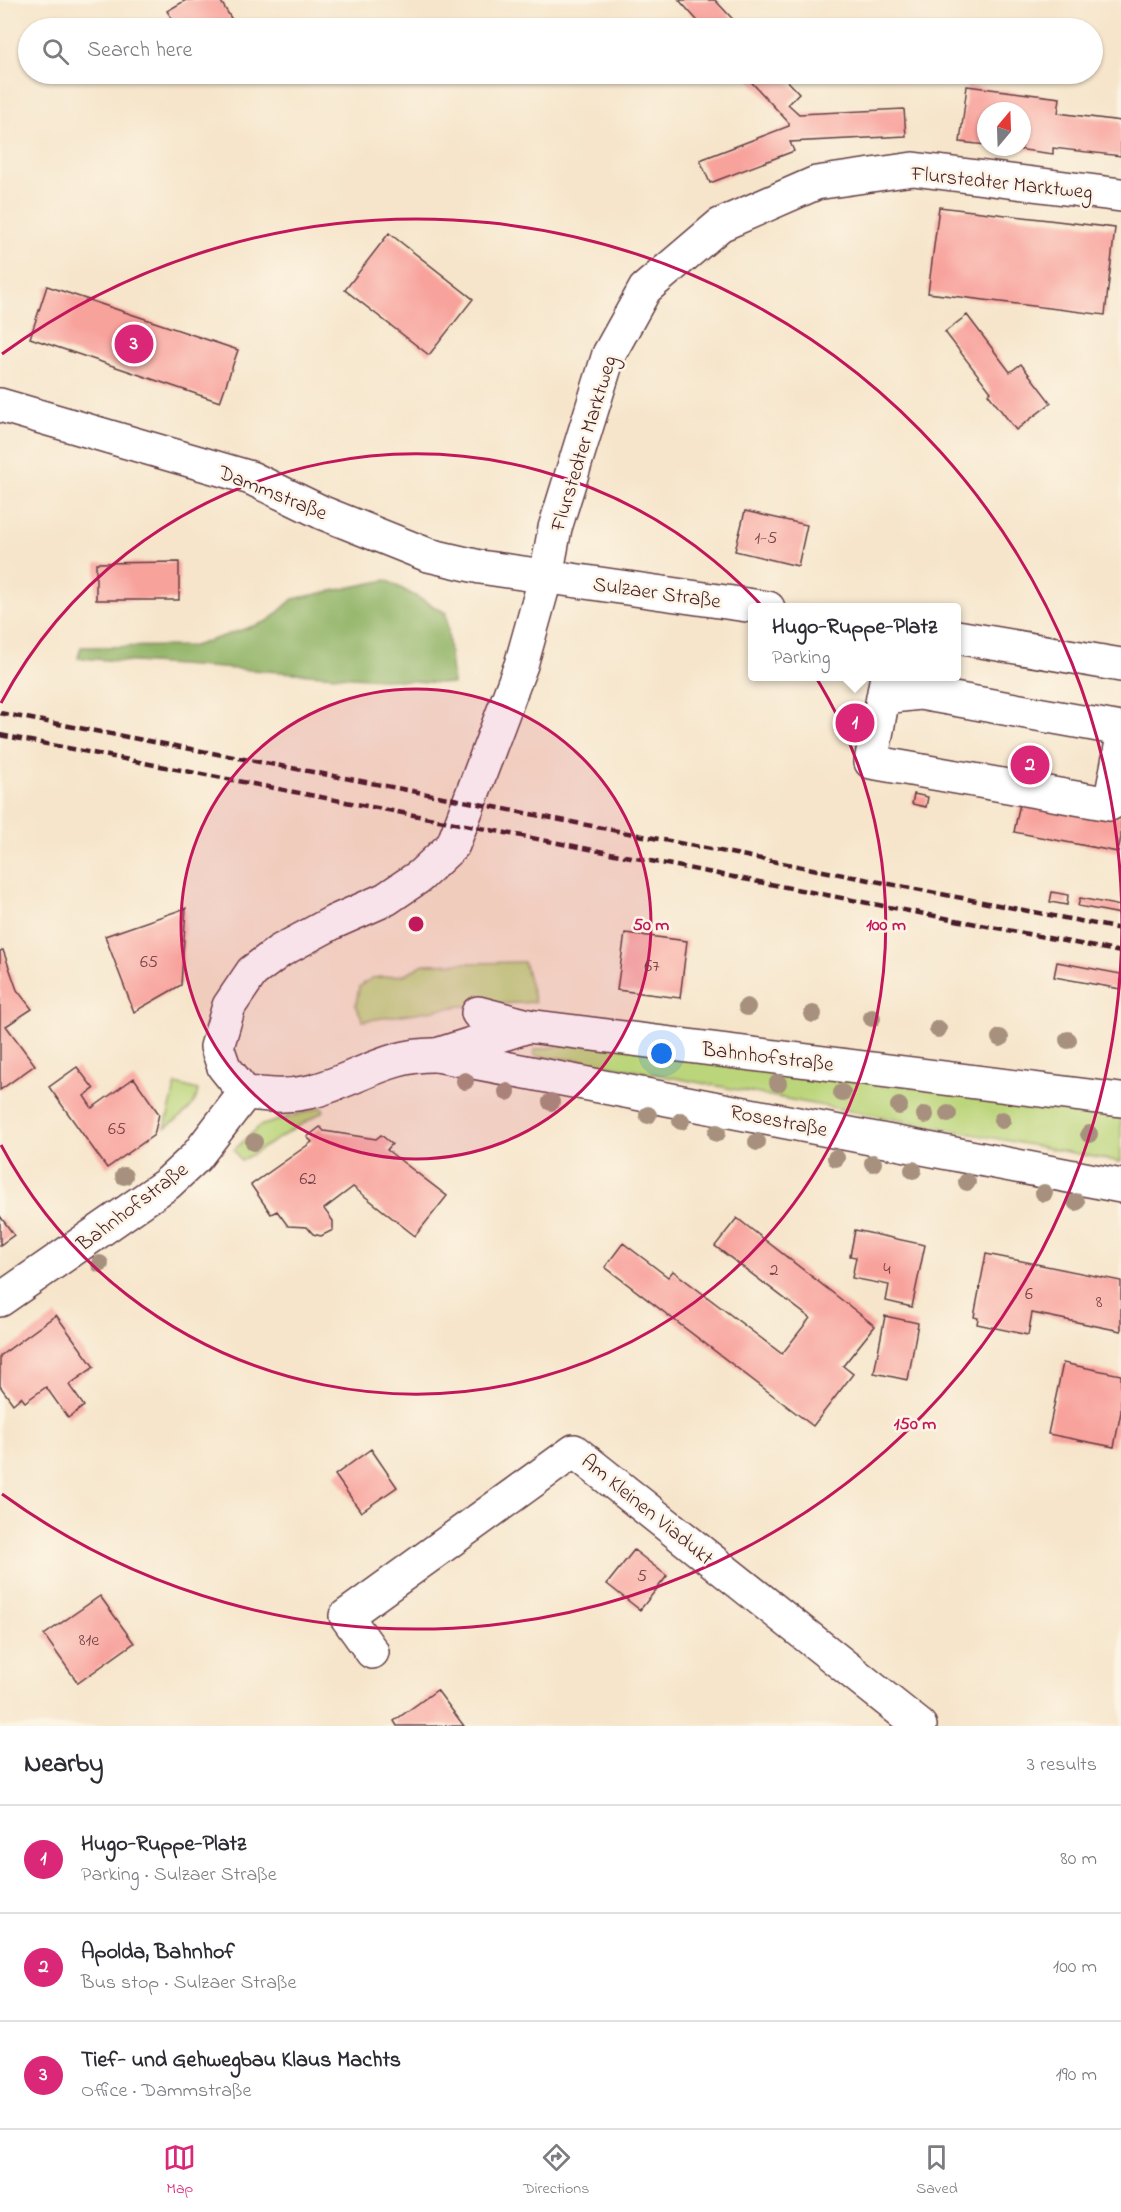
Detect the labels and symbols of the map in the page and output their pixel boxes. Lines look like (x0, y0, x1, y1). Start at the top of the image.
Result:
north arrow (977, 102, 1031, 156)
street label: Flurstedter Marktweg (908, 159, 1094, 210)
pin: 3 (114, 322, 154, 366)
street label: Flurstedter Marktweg (544, 352, 628, 537)
street label: Dammstraße (212, 458, 332, 530)
house number: 1-5 (755, 526, 777, 552)
street label: Sulzaer Straße (591, 570, 723, 618)
pin: 1 (836, 700, 874, 746)
pin: 2 (1010, 742, 1050, 788)
text: 50 m (633, 913, 669, 939)
text: 100 m (866, 913, 906, 939)
centre of rings (406, 914, 426, 934)
house number: 65 (140, 950, 158, 976)
house number: 67 (644, 954, 660, 980)
street label: Bahnhofstraße (699, 1035, 836, 1081)
your location (647, 1039, 676, 1068)
street label: Rosestraße (727, 1098, 830, 1146)
house number: 65 (108, 1117, 126, 1143)
street label: Bahnhofstraße (70, 1155, 196, 1260)
house number: 62 (300, 1167, 316, 1193)
house number: 4 (883, 1257, 891, 1283)
house number: 2 (770, 1258, 779, 1284)
house number: 6 (1025, 1282, 1033, 1308)
house number: 8 (1096, 1290, 1103, 1316)
text: 150 m (894, 1412, 936, 1438)
street label: Am Kleinen Viadukt (574, 1448, 719, 1573)
house number: 5 (637, 1564, 647, 1590)
house number: 81e (79, 1628, 100, 1654)

